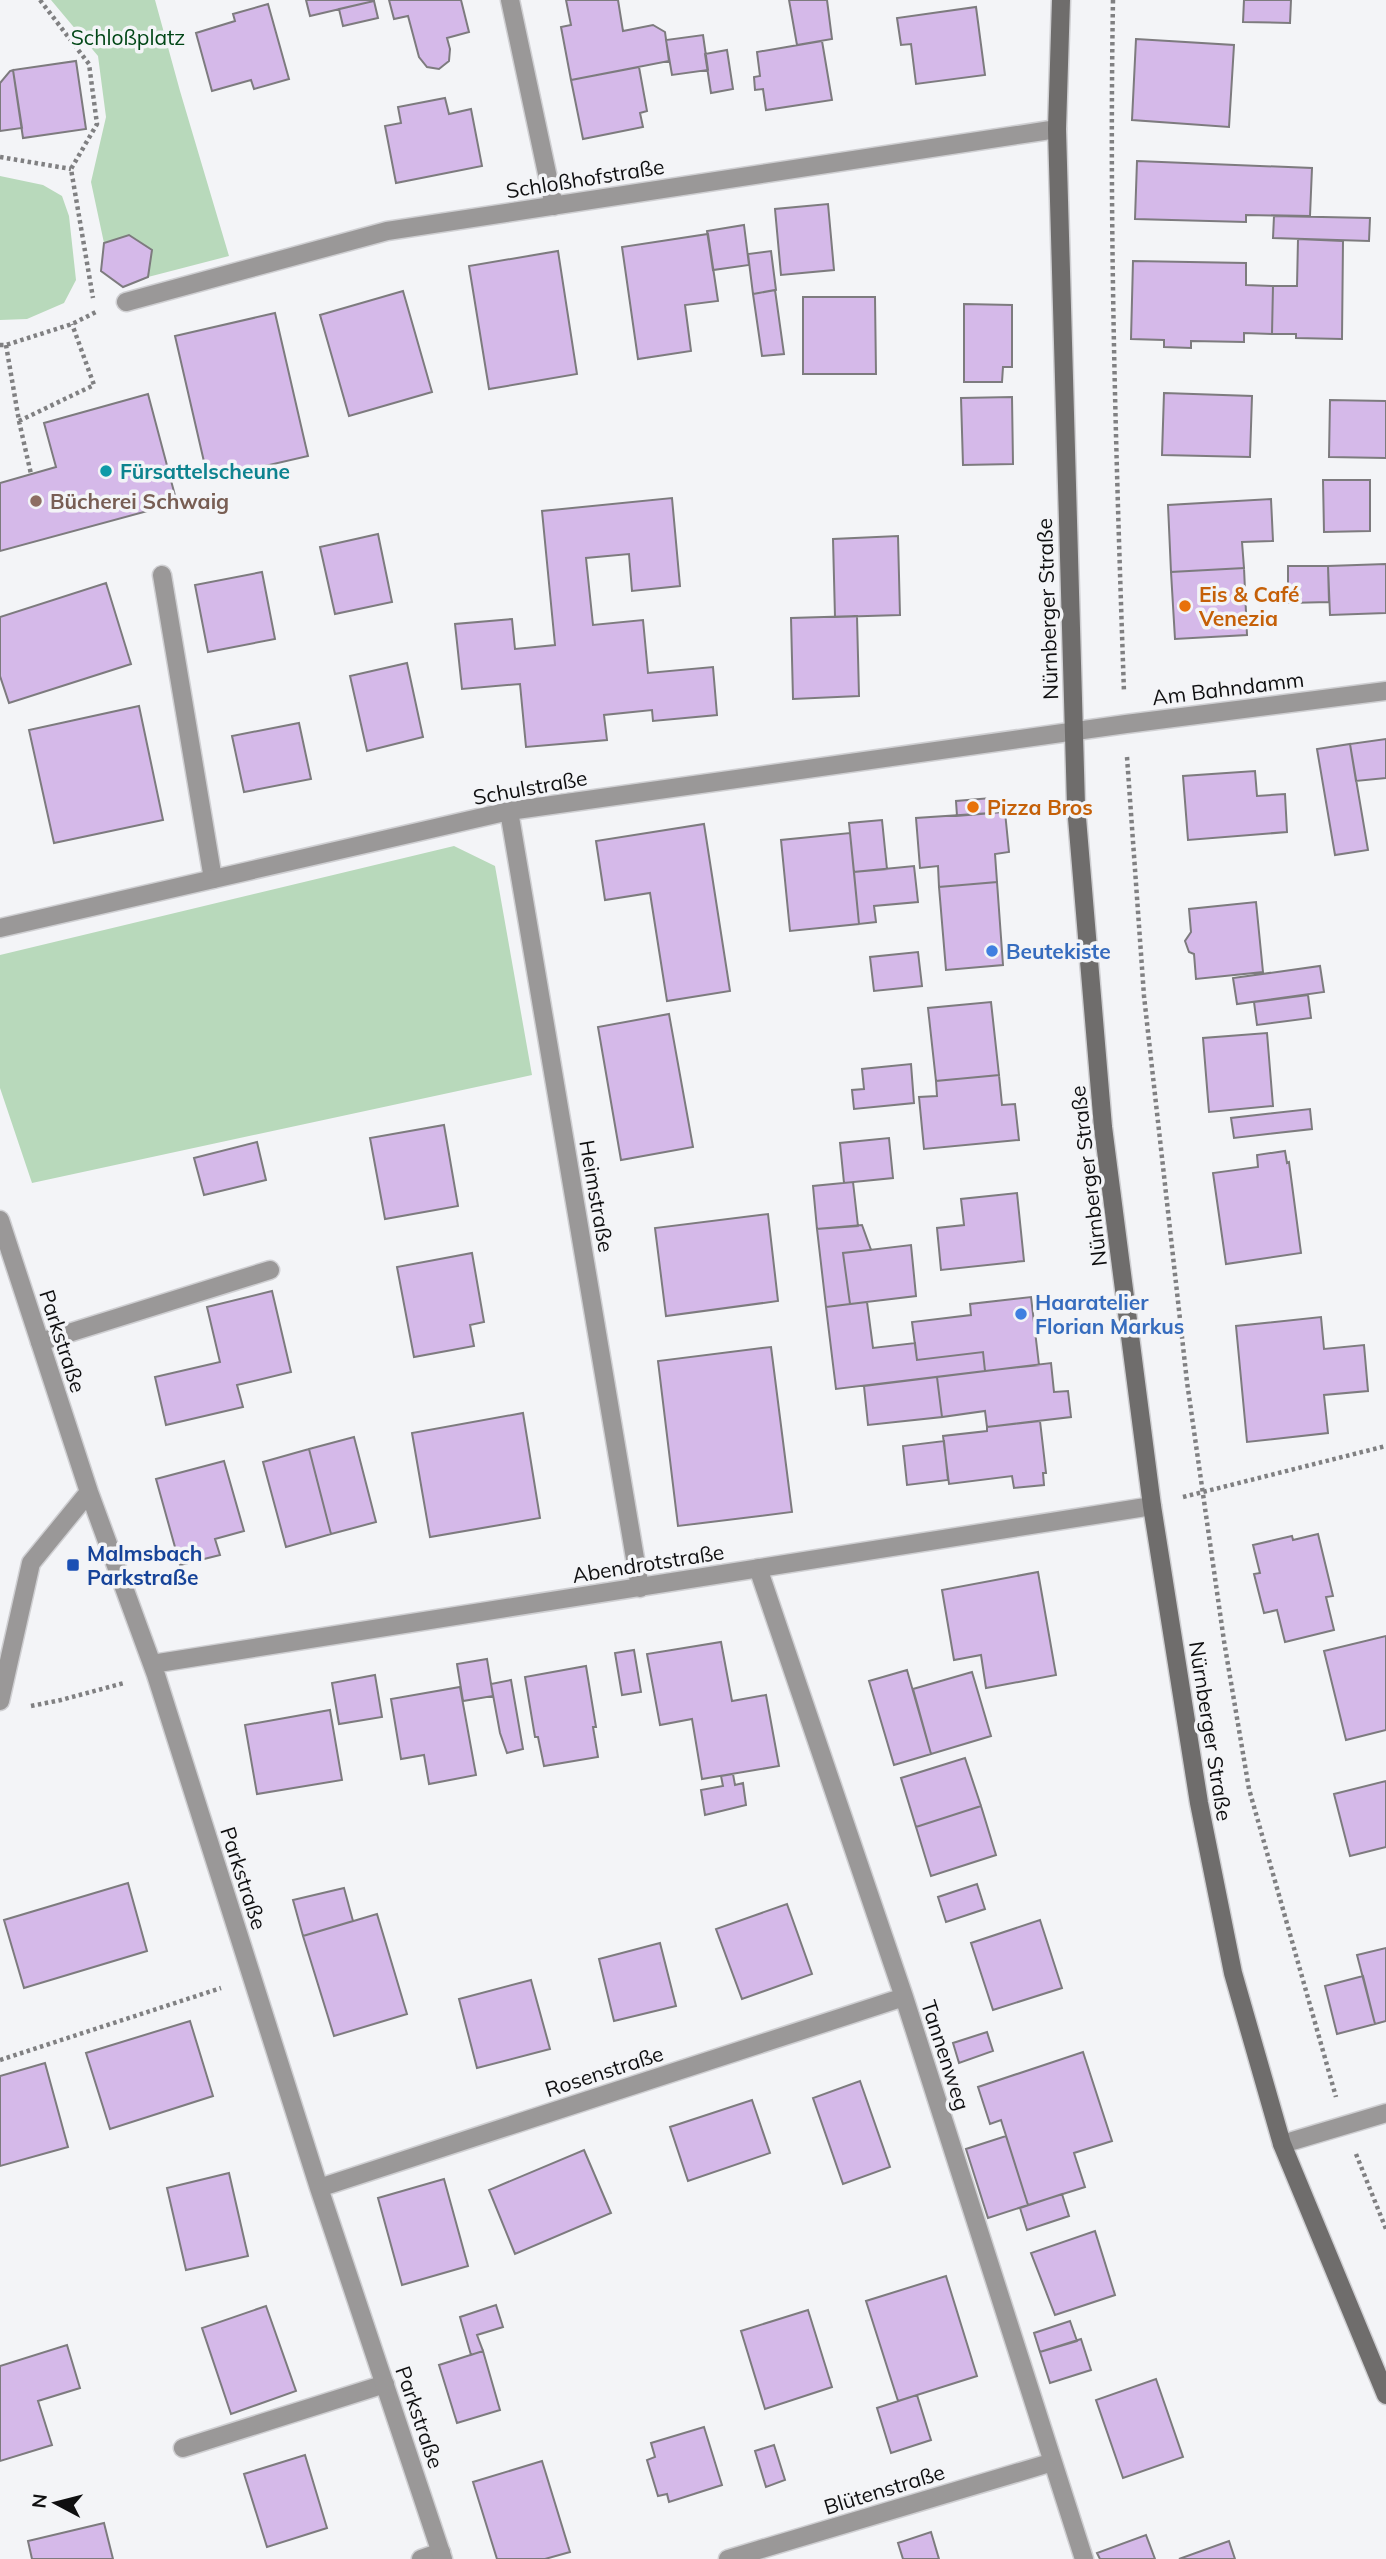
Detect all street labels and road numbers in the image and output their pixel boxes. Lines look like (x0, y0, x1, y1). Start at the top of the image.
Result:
street label: Schloßhofstraße (504, 153, 666, 203)
street label: Nürnberger Straße (1031, 518, 1063, 700)
street label: Am Bahndamm (1151, 666, 1305, 710)
street label: Schulstraße (471, 764, 589, 810)
street label: Nürnberger Straße (1064, 1084, 1112, 1268)
street label: Heimstraße (574, 1138, 620, 1254)
street label: Parkstraße (34, 1286, 92, 1396)
street label: Abendrotstraße (570, 1538, 726, 1588)
street label: Nürnberger Straße (1184, 1639, 1238, 1823)
street label: Parkstraße (215, 1823, 273, 1933)
street label: Tannenweg (916, 1997, 976, 2113)
street label: Rosenstraße (542, 2040, 666, 2102)
street label: Parkstraße (390, 2362, 450, 2472)
street label: Blütenstraße (820, 2458, 948, 2520)

